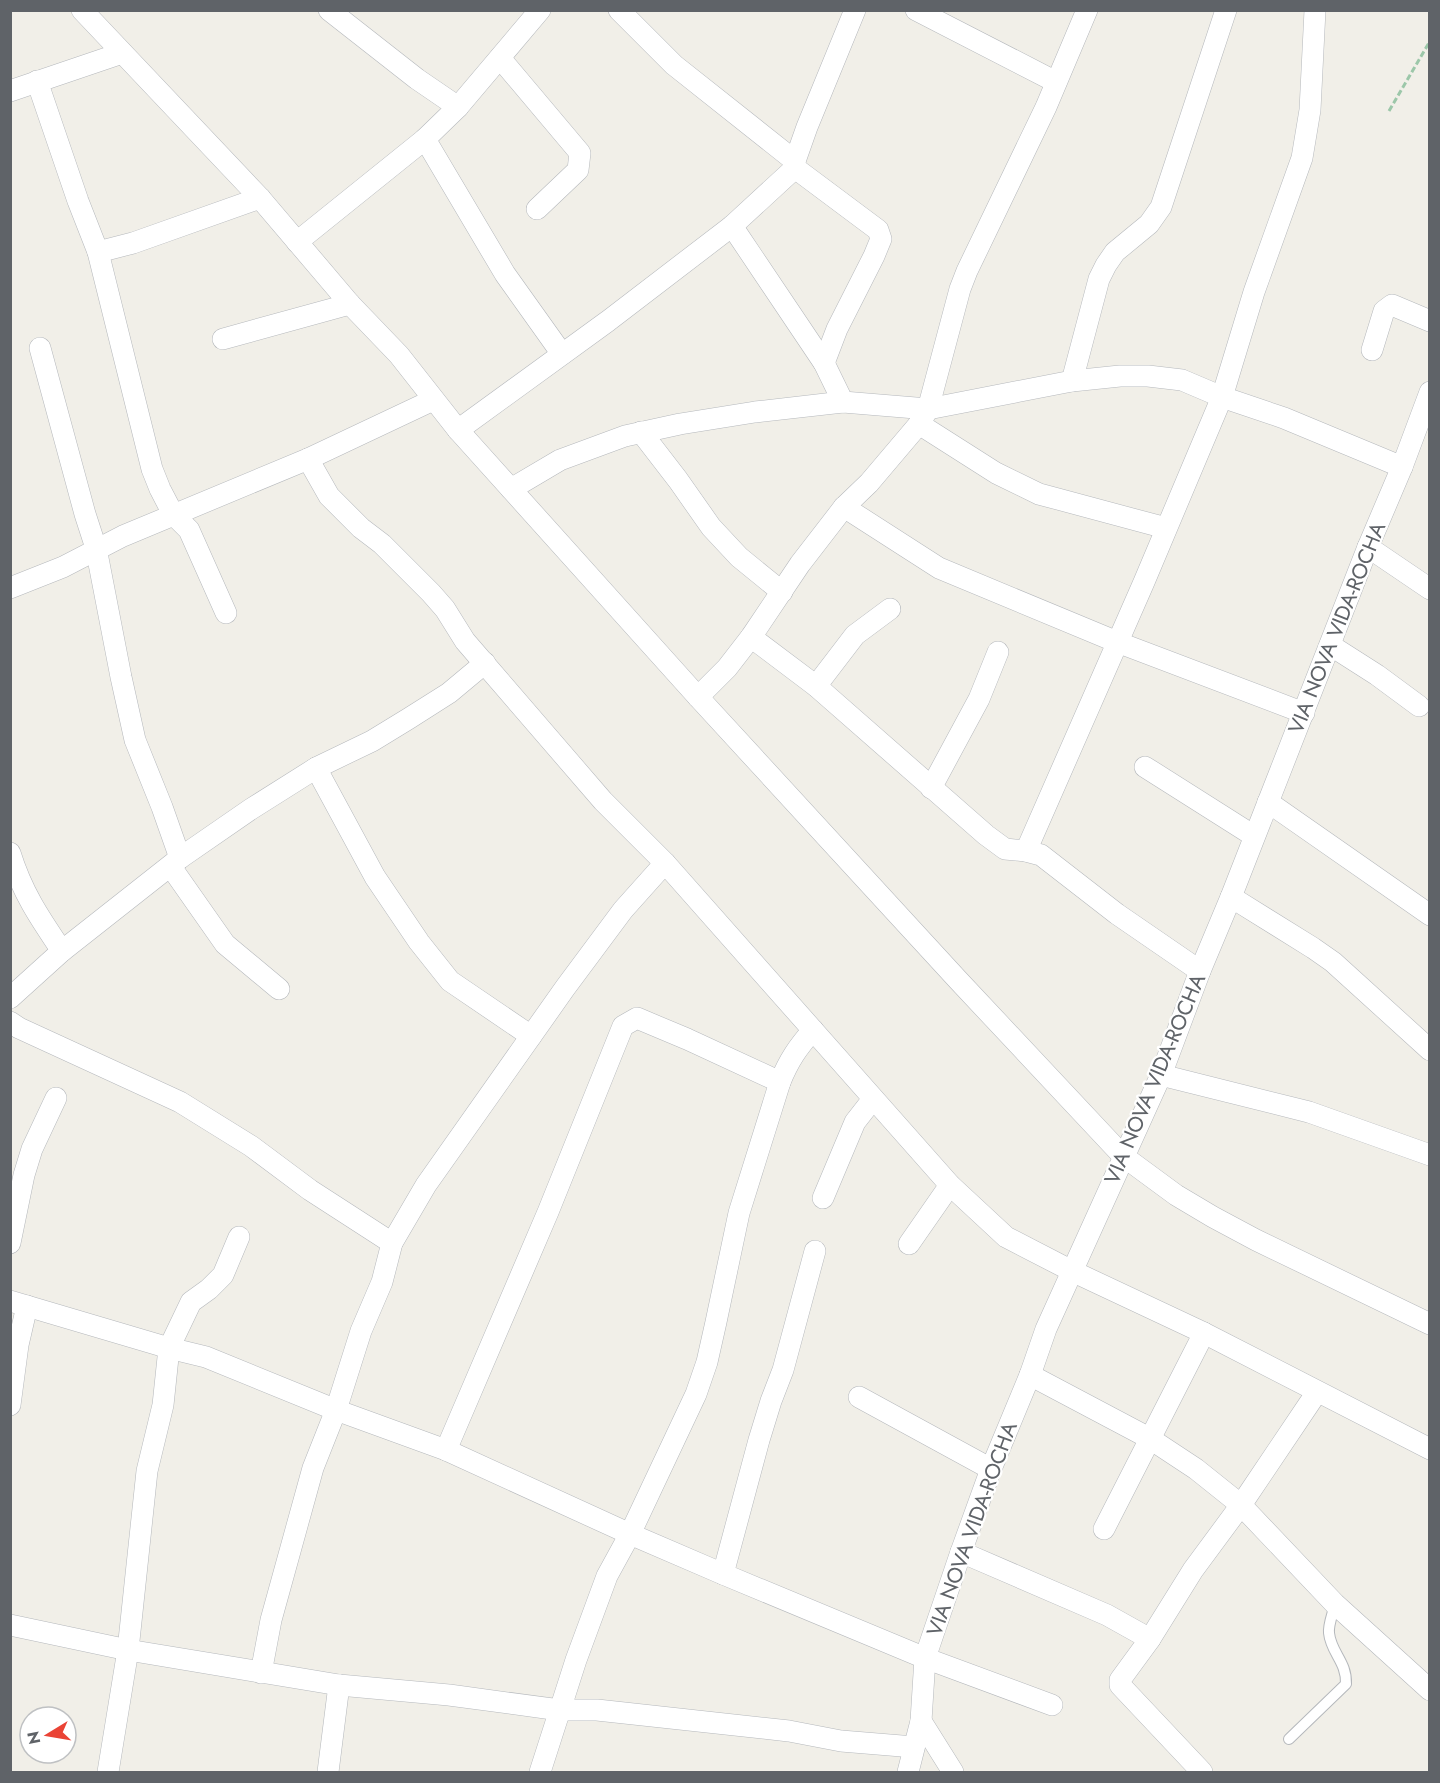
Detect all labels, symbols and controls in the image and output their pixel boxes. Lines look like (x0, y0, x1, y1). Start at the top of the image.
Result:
street label: VIA NOVA VIDA-ROCHA (1281, 518, 1393, 738)
street label: VIA NOVA VIDA-ROCHA (1097, 969, 1213, 1189)
street label: VIA NOVA VIDA-ROCHA (919, 1418, 1025, 1640)
north arrow (18, 1705, 78, 1765)
text: N (21, 1729, 46, 1746)

